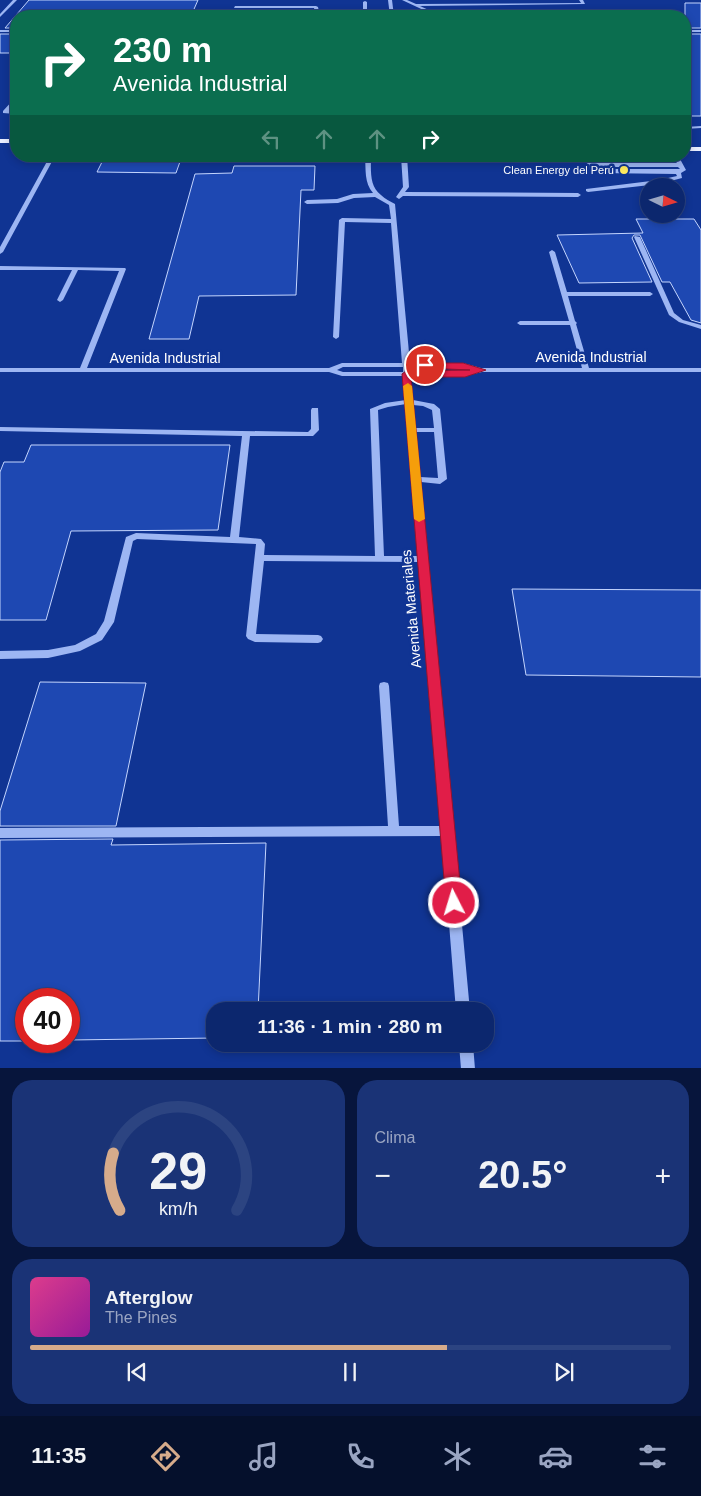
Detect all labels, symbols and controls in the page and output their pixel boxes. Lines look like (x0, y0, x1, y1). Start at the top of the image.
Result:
icon: right (30, 30, 95, 95)
text: 230 m (113, 30, 212, 69)
text: Avenida Industrial (113, 71, 288, 96)
icon: left (257, 125, 285, 153)
icon: ahead (310, 125, 338, 153)
icon: ahead (363, 125, 391, 153)
icon: right (416, 125, 444, 153)
place label: Clean Energy del Perú (503, 164, 614, 176)
marker: Clean Energy del Perú (618, 164, 630, 176)
north arrow (640, 178, 685, 222)
map controls (640, 178, 685, 223)
pin (404, 344, 446, 386)
street label: Avenida Industrial (535, 349, 647, 365)
street label: Avenida Industrial (109, 350, 221, 366)
icon: arrive (411, 351, 439, 379)
street label: Avenida Materiales (398, 549, 424, 669)
position arrow (427, 876, 479, 928)
speed limit sign: 40 (15, 988, 80, 1053)
text: 11:36 · 1 min · 280 m (258, 1016, 442, 1037)
text: Clima (375, 1129, 415, 1146)
text: 29 (149, 1142, 207, 1200)
text: 20.5° (478, 1154, 567, 1196)
text: − (375, 1160, 391, 1191)
text: + (655, 1160, 671, 1191)
text: km/h (159, 1199, 198, 1219)
text: Afterglow (105, 1287, 193, 1308)
text: The Pines (105, 1309, 177, 1326)
icon: previous (123, 1358, 151, 1386)
icon: pause (336, 1358, 364, 1386)
icon: next (550, 1358, 578, 1386)
icon: directions (148, 1439, 183, 1474)
icon: music (246, 1439, 281, 1474)
icon: phone (343, 1439, 378, 1474)
icon: climate (440, 1439, 475, 1474)
icon: car (538, 1439, 573, 1474)
icon: filters (635, 1439, 670, 1474)
text: 11:35 (31, 1443, 86, 1468)

